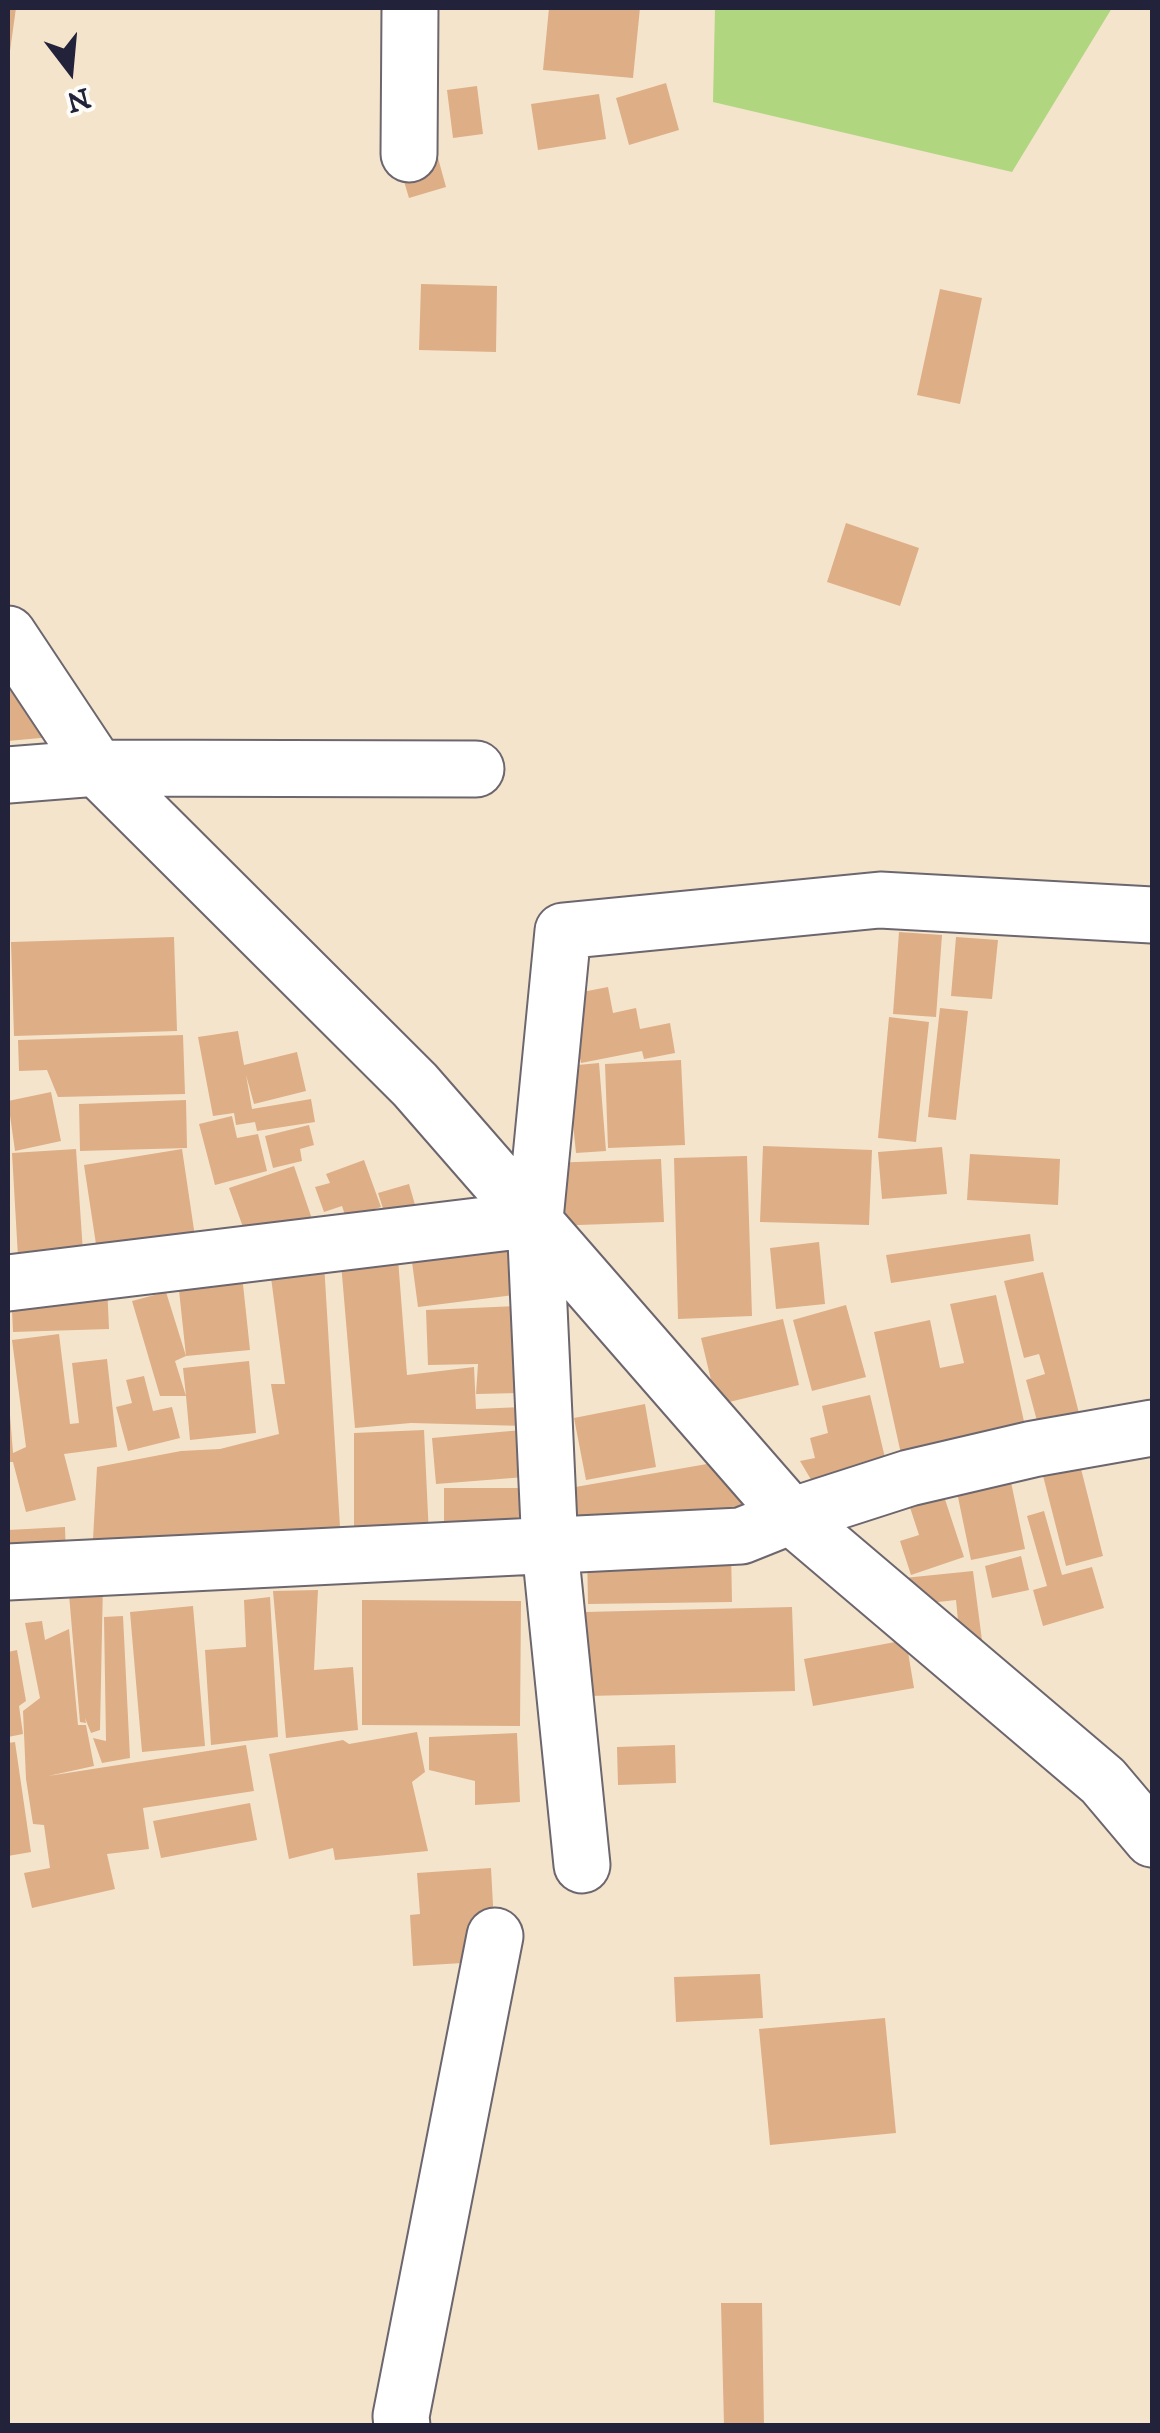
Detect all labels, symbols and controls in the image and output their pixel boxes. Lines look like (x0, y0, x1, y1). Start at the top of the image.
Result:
north arrow (20, 20, 120, 120)
text: N (63, 79, 94, 119)

